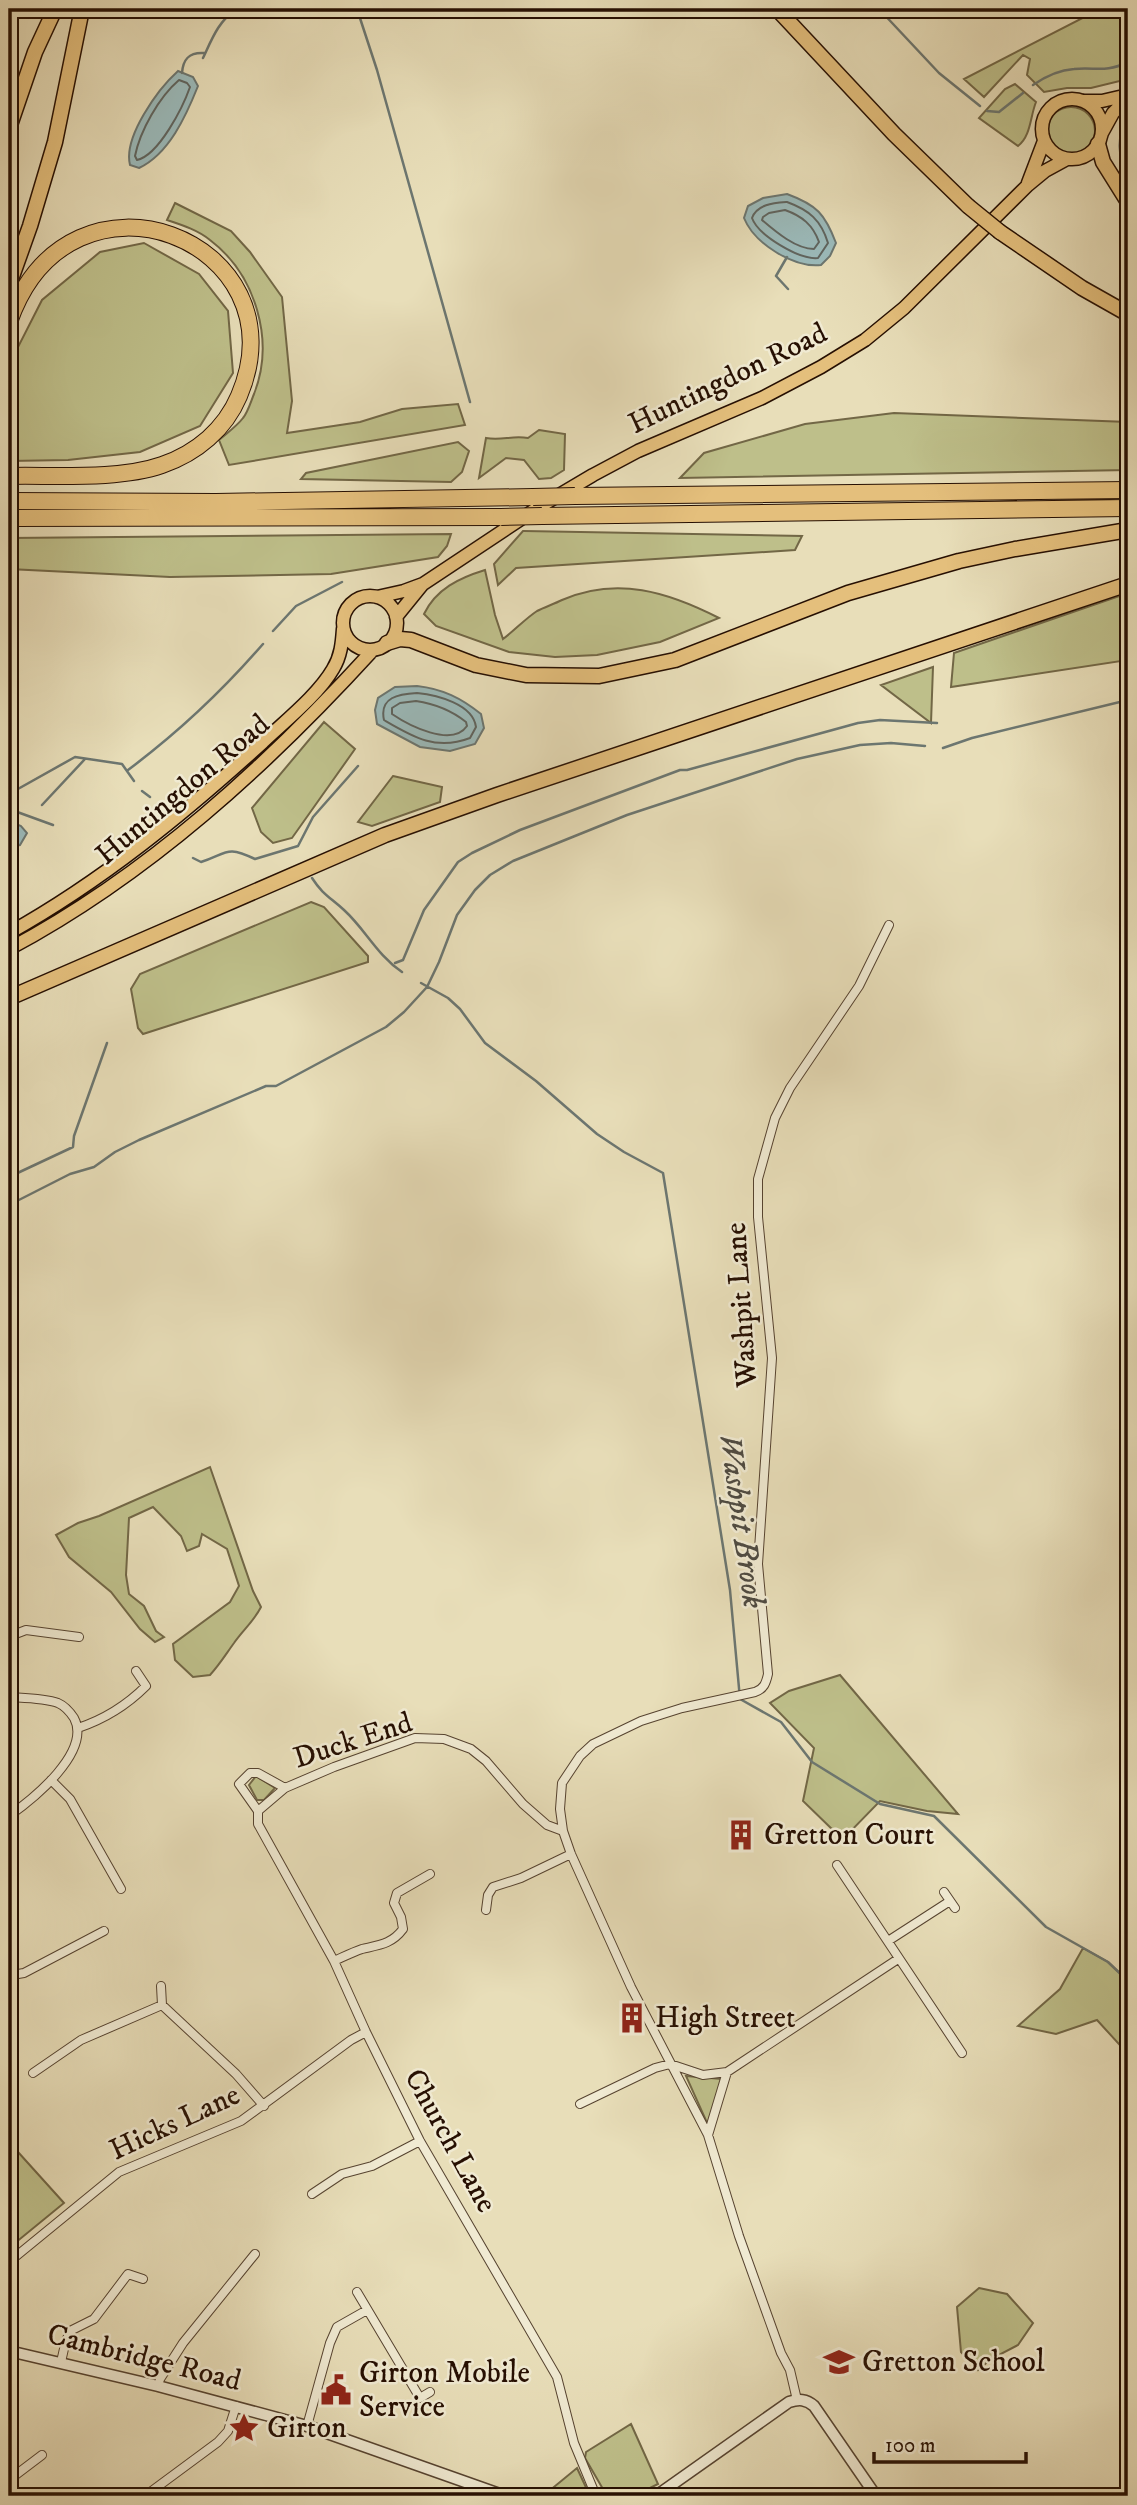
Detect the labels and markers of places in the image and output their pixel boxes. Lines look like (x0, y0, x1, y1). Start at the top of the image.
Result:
place label: Gretton Court (764, 1817, 934, 1854)
building icon: Gretton Court (724, 1818, 758, 1852)
place label: High Street (655, 2000, 796, 2037)
building icon: High Street (615, 2001, 649, 2035)
place label: Gretton School (862, 2344, 1045, 2381)
school or university icon: Gretton School (822, 2345, 856, 2379)
place label: Girton Mobile Service (359, 2355, 530, 2426)
public building icon: Girton Mobile Service (319, 2373, 353, 2407)
place label: Girton (267, 2410, 347, 2447)
place icon: Girton (227, 2411, 261, 2445)

